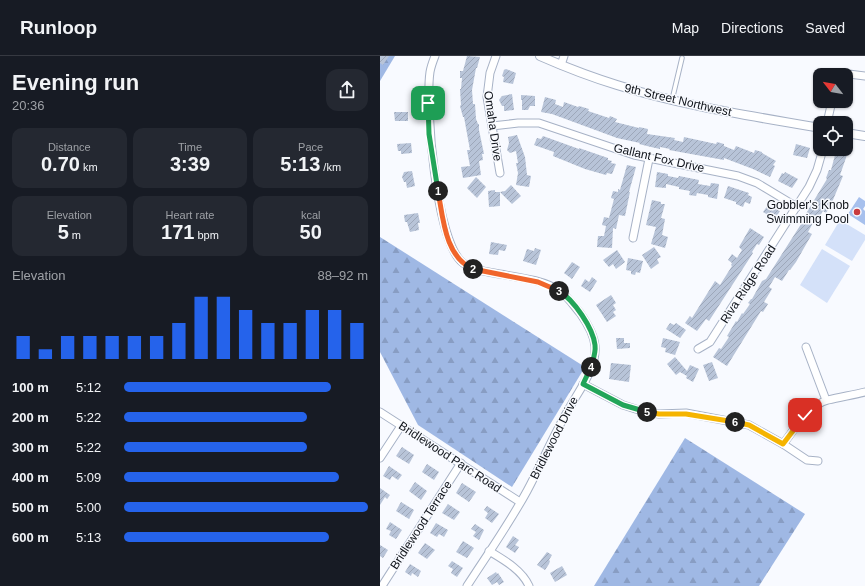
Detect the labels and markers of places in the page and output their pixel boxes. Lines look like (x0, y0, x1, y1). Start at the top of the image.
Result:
pin (411, 86, 445, 120)
pin: 1 (428, 181, 448, 201)
place label: Gobbler's Knob Swimming Pool (766, 198, 849, 226)
marker: Gobbler's Knob Swimming Pool (852, 207, 862, 217)
pin: 2 (463, 259, 483, 279)
pin: 3 (549, 281, 569, 301)
pin: 4 (581, 357, 601, 377)
pin (788, 398, 822, 432)
pin: 5 (637, 402, 657, 422)
pin: 6 (725, 412, 745, 432)

